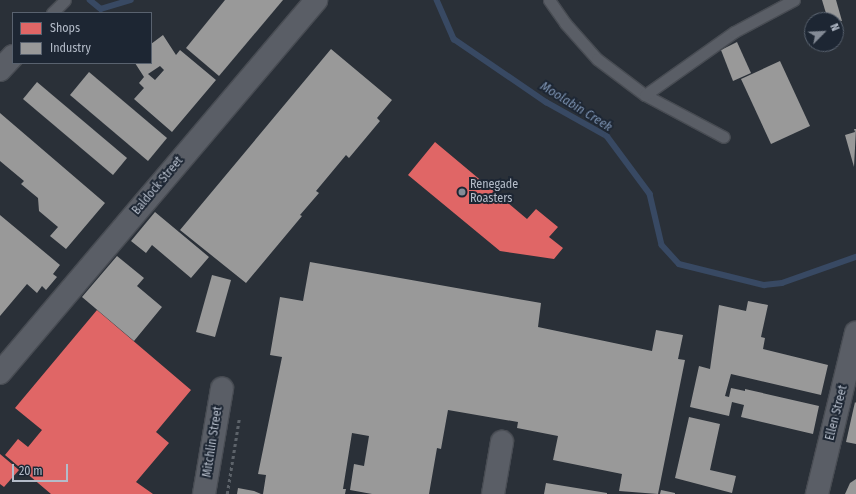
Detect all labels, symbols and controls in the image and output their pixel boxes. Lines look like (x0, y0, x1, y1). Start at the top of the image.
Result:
legend (12, 12, 152, 64)
north arrow (804, 12, 844, 52)
text: Shops (50, 21, 80, 35)
text: N (827, 22, 842, 33)
text: Industry (50, 41, 91, 55)
water label: Moolabin Creek (537, 79, 615, 135)
street label: Baldock Street (130, 154, 186, 218)
place label: Renegade Roasters (470, 178, 518, 206)
marker: Renegade Roasters (457, 187, 467, 197)
street label: Ellen Street (823, 384, 851, 442)
street label: Mitchlin Street (200, 406, 226, 478)
scale bar (14, 456, 70, 482)
text: 20 m (19, 464, 43, 478)

